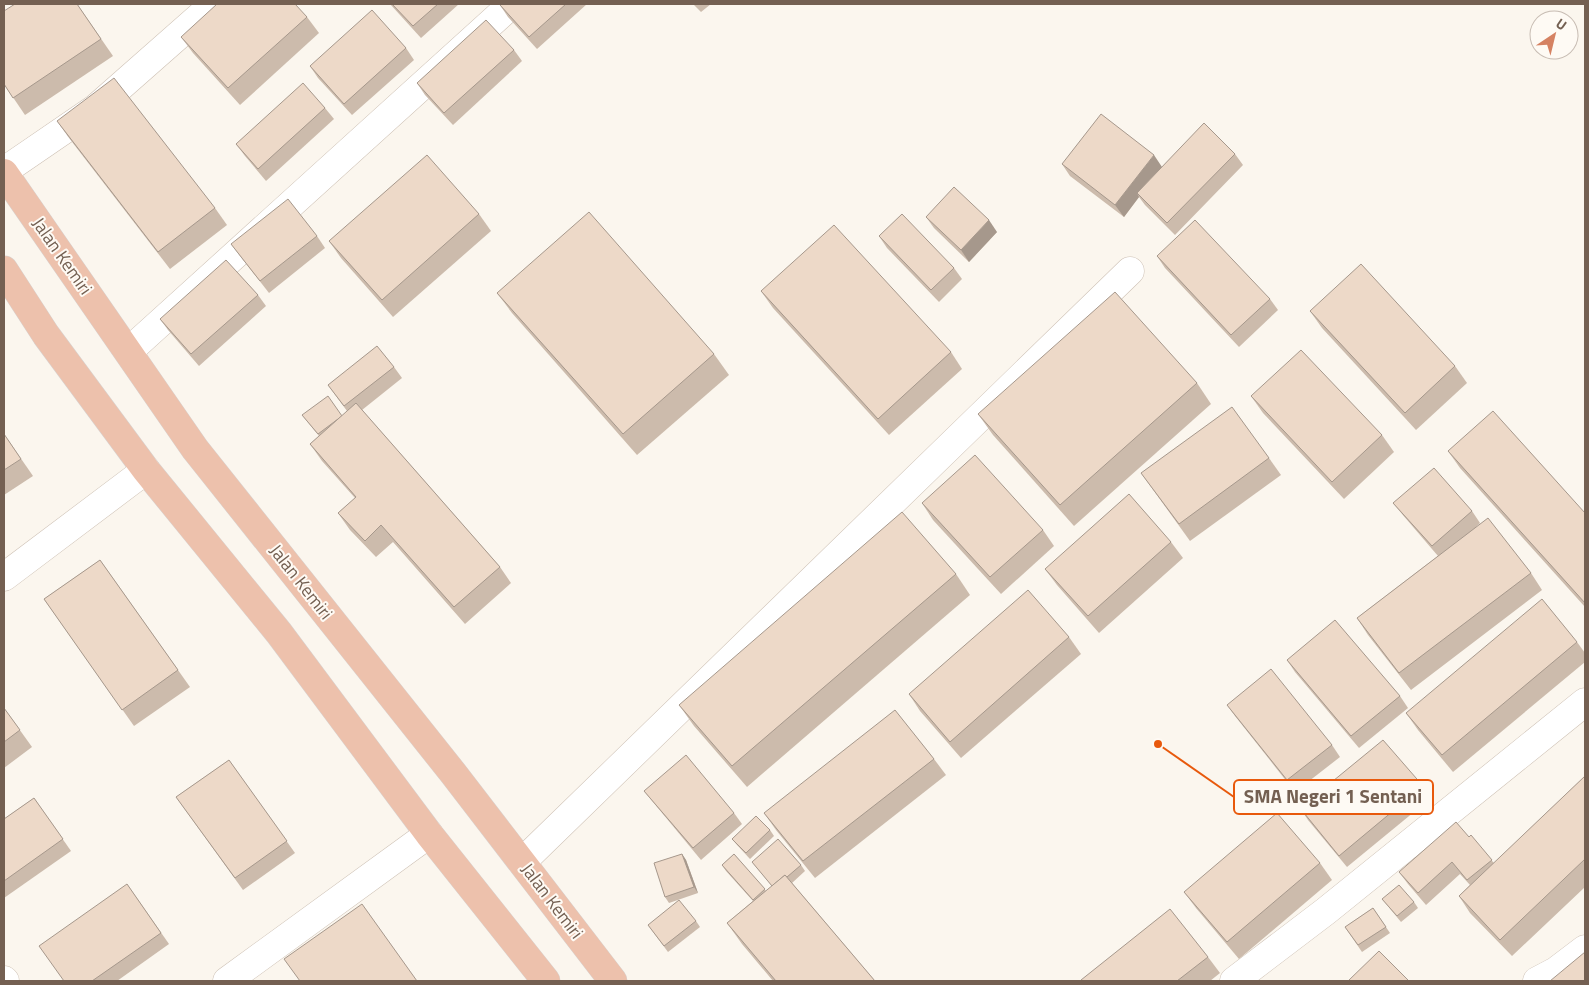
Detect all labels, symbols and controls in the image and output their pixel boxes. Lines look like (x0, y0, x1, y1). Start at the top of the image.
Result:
north arrow (1529, 10, 1579, 60)
text: U (1552, 13, 1572, 35)
street label: Jalan Kemiri (26, 211, 99, 300)
street label: Jalan Kemiri (263, 538, 340, 625)
callout: SMA Negeri 1 Sentani (1234, 780, 1433, 814)
text: SMA Negeri 1 Sentani (1244, 781, 1422, 810)
street label: Jalan Kemiri (515, 857, 590, 944)

